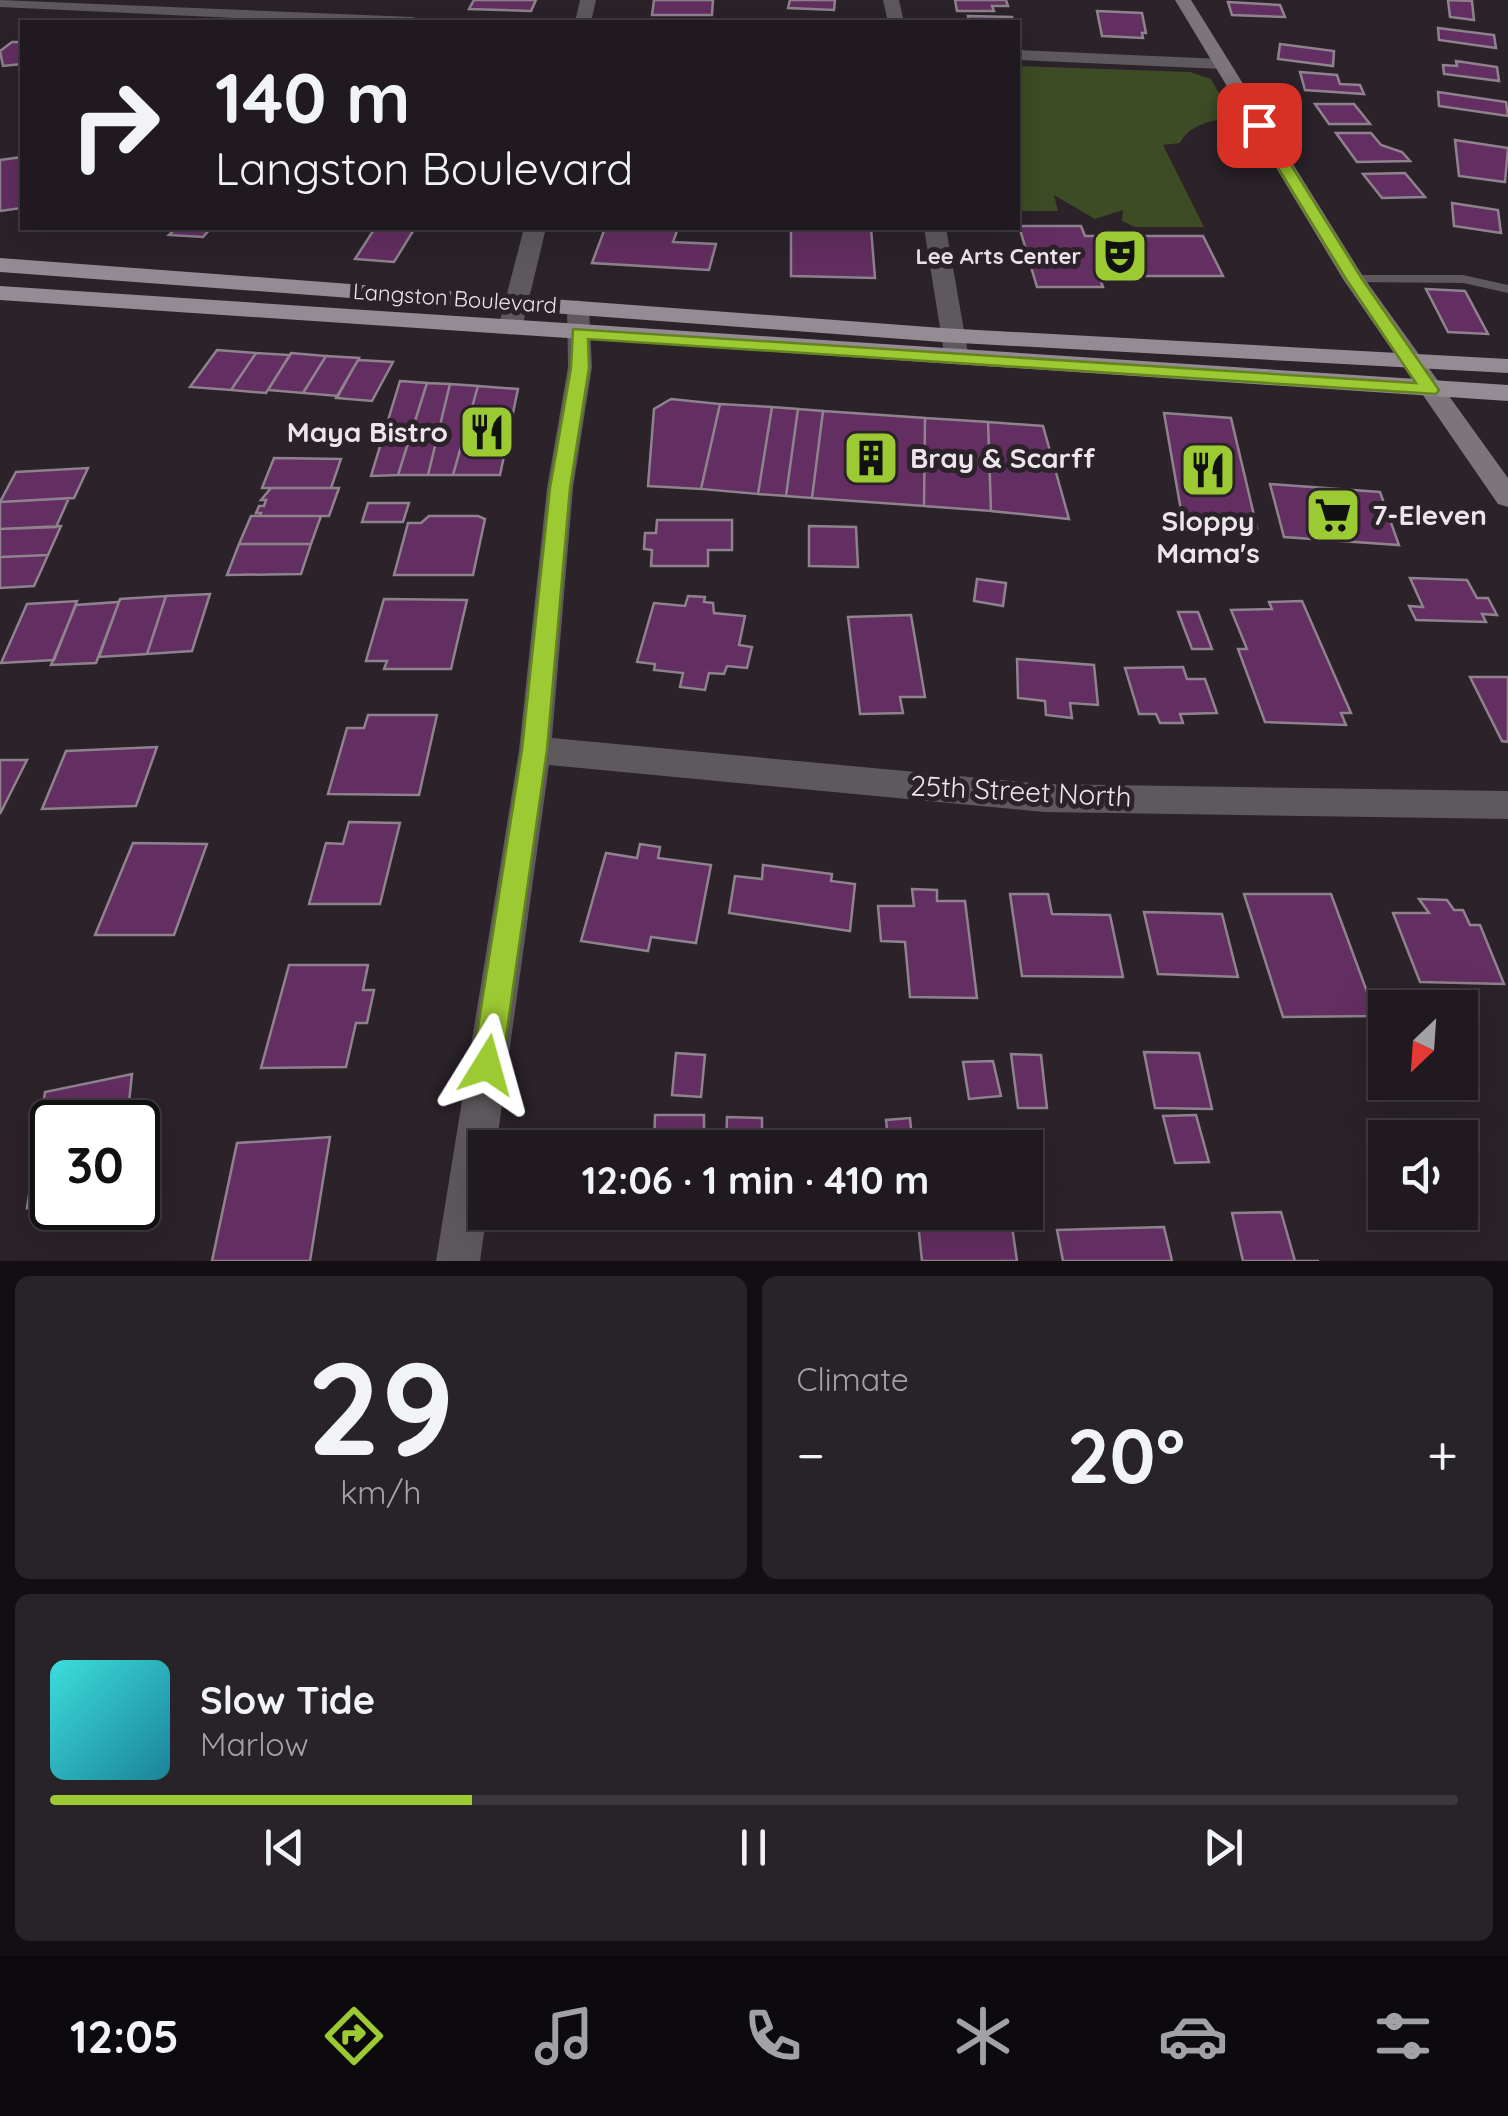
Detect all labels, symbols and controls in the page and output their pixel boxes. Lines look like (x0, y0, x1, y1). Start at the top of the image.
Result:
text: 140 m (215, 53, 411, 141)
icon: right (50, 60, 180, 190)
pin (1217, 83, 1302, 168)
icon: arrive (1232, 98, 1287, 153)
text: Langston Boulevard (215, 140, 633, 196)
theatre icon: Lee Arts Center (1090, 226, 1150, 286)
place label: Lee Arts Center (915, 242, 1081, 270)
street label: Langston Boulevard (352, 277, 558, 319)
restaurant icon: Maya Bistro (457, 402, 517, 462)
place label: Maya Bistro (287, 414, 448, 449)
building icon: Bray & Scarff (841, 428, 901, 488)
place label: Bray & Scarff (910, 440, 1096, 475)
restaurant icon: Sloppy Mama's (1178, 440, 1238, 500)
supermarket icon: 7-Eleven (1303, 485, 1363, 545)
place label: 7-Eleven (1372, 497, 1487, 532)
place label: Sloppy Mama's (1156, 503, 1260, 570)
street label: 25th Street North (910, 767, 1133, 814)
north arrow (1368, 990, 1478, 1100)
map controls (1368, 990, 1478, 1230)
position arrow (435, 1013, 539, 1117)
speed limit sign: 30 (30, 1100, 160, 1230)
button: sound (1368, 1120, 1478, 1230)
text: 12:06 · 1 min · 410 m (582, 1156, 929, 1204)
text: 29 (307, 1325, 455, 1488)
text: Climate (797, 1359, 909, 1399)
text: 20° (1067, 1408, 1185, 1502)
text: − (797, 1420, 825, 1489)
text: + (1427, 1420, 1458, 1489)
text: km/h (340, 1472, 421, 1512)
text: Slow Tide (200, 1676, 375, 1724)
text: Marlow (200, 1724, 309, 1764)
icon: previous (257, 1820, 312, 1875)
icon: pause (726, 1820, 781, 1875)
icon: next (1196, 1820, 1251, 1875)
icon: directions (319, 2001, 389, 2071)
icon: music (529, 2001, 599, 2071)
icon: phone (738, 2001, 808, 2071)
icon: climate (948, 2001, 1018, 2071)
icon: car (1158, 2001, 1228, 2071)
icon: filters (1368, 2001, 1438, 2071)
text: 12:05 (70, 2008, 179, 2064)

